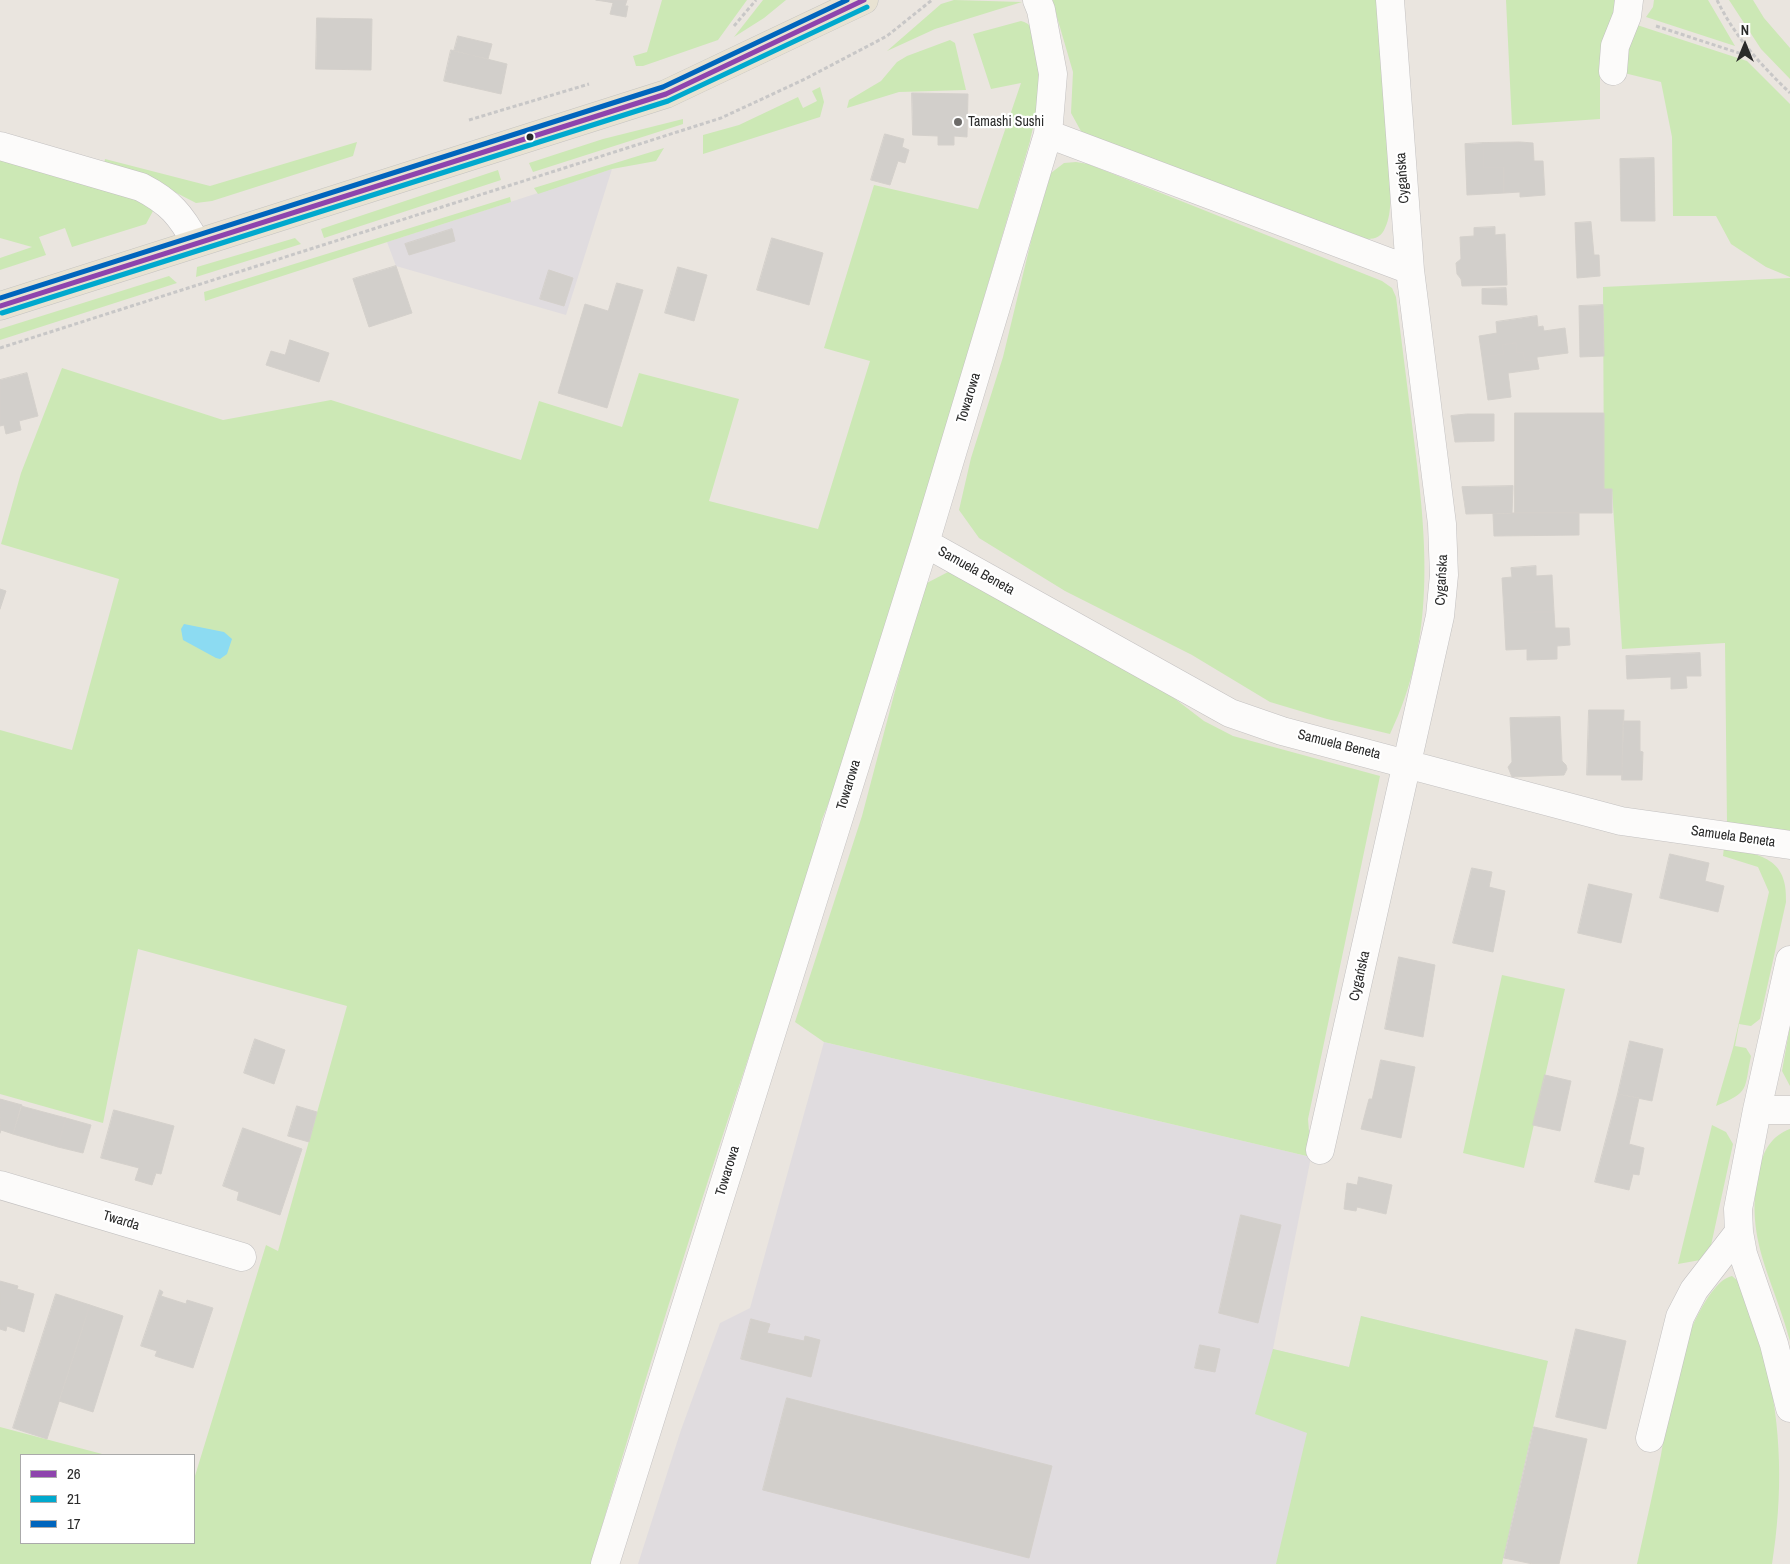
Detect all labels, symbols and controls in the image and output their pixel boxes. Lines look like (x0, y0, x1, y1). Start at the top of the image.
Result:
north arrow (1720, 20, 1770, 70)
text: N (1741, 21, 1749, 39)
place label: Tamashi Sushi (968, 114, 1044, 130)
marker: Tamashi Sushi (952, 116, 964, 128)
unlabelled marker (525, 132, 535, 142)
street label: Cygańska (1393, 152, 1413, 204)
street label: Towarowa (953, 371, 985, 425)
street label: Samuela Beneta (935, 543, 1017, 599)
street label: Cygańska (1432, 554, 1452, 606)
street label: Samuela Beneta (1296, 727, 1382, 763)
street label: Towarowa (833, 758, 865, 812)
street label: Samuela Beneta (1690, 823, 1776, 851)
street label: Cygańska (1346, 949, 1374, 1003)
street label: Towarowa (712, 1144, 744, 1198)
street label: Twarda (101, 1207, 141, 1235)
legend (20, 1454, 195, 1544)
text: 26 (67, 1463, 81, 1484)
text: 21 (67, 1488, 81, 1509)
text: 17 (67, 1513, 81, 1534)

